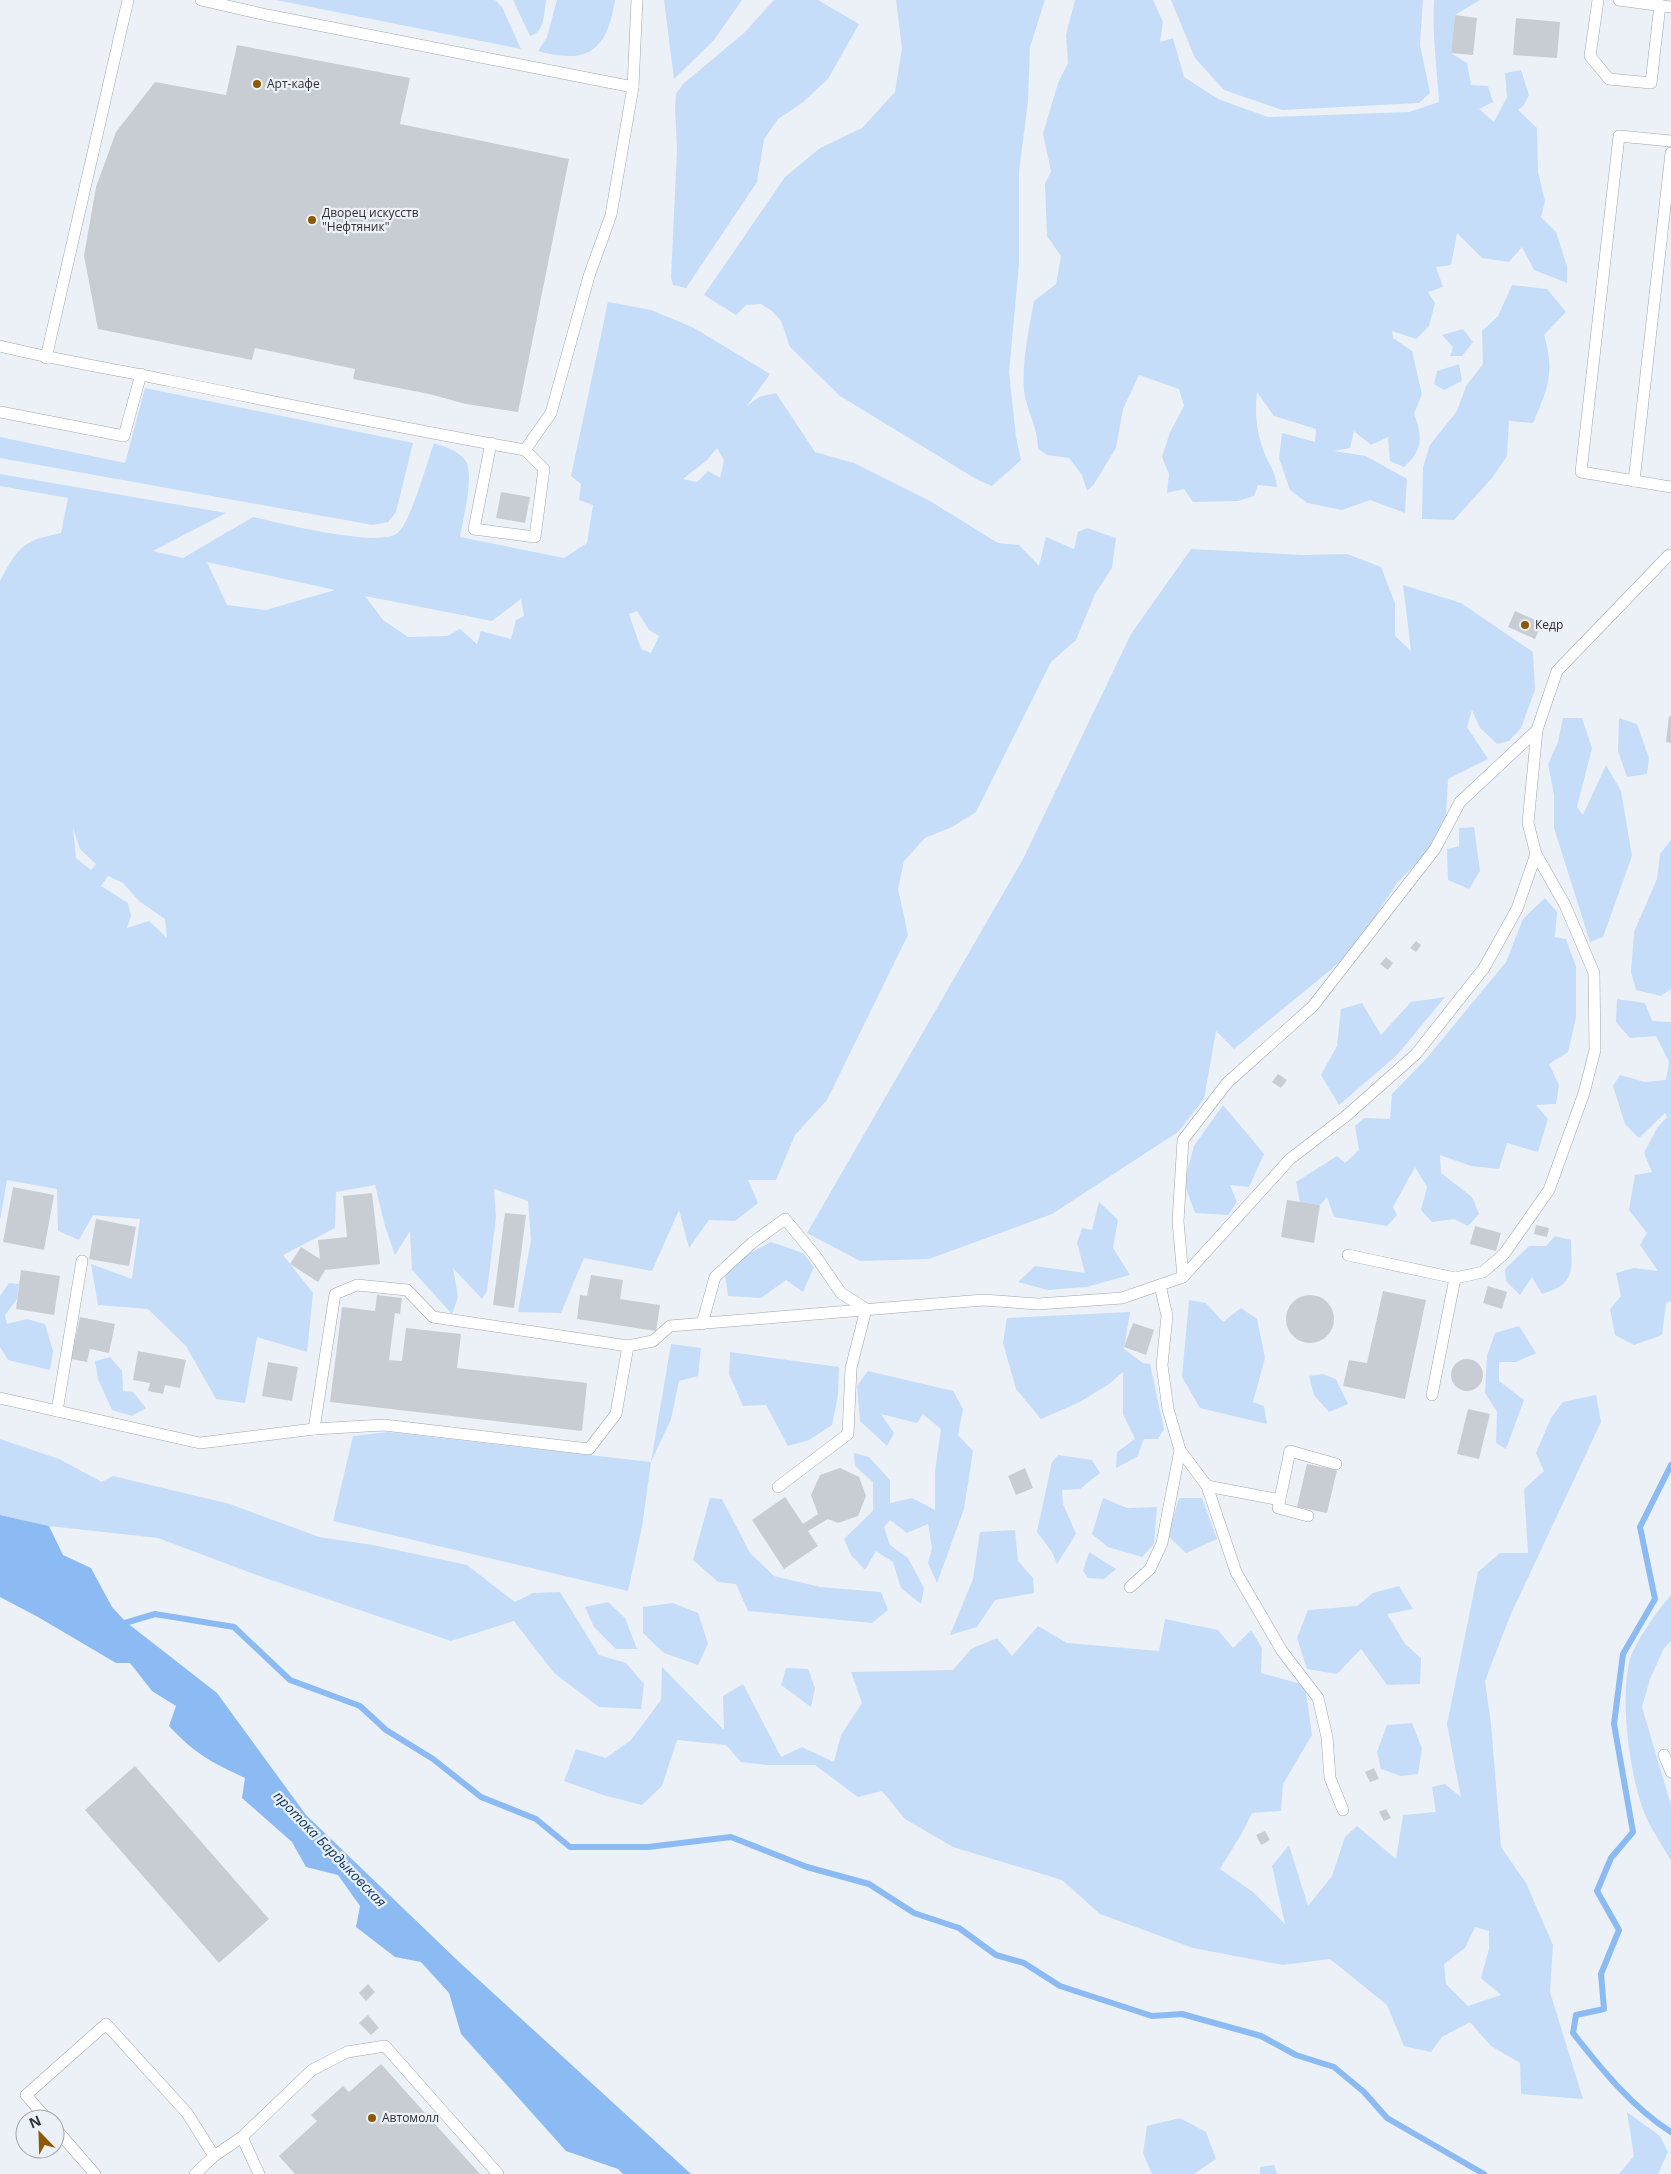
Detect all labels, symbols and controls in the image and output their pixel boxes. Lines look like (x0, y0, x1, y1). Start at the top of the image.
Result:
place label: Арт-кафе (267, 75, 320, 92)
marker: Арт-кафе (251, 78, 263, 90)
place label: Дворец искусств "Нефтяник" (322, 204, 419, 235)
marker: Дворец искусств "Нефтяник" (306, 214, 318, 226)
place label: Кедр (1535, 616, 1563, 633)
marker: Кедр (1519, 619, 1531, 631)
water label: протока Бардыковская (270, 1786, 391, 1911)
north arrow (15, 2109, 65, 2159)
place label: Автомолл (382, 2109, 439, 2126)
text: N (26, 2111, 44, 2133)
marker: Автомолл (366, 2112, 378, 2124)

